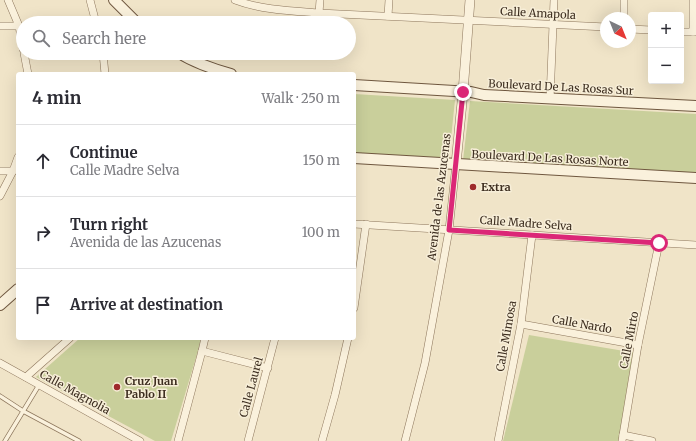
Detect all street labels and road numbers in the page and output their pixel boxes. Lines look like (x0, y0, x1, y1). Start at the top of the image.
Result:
street label: Calle Amapola (500, 4, 576, 22)
street label: Boulevard De Las Rosas Sur (488, 76, 634, 98)
street label: Avenida de las Azucenas (424, 133, 454, 262)
street label: Boulevard De Las Rosas Norte (471, 147, 629, 169)
street label: Calle Madre Selva (479, 213, 573, 233)
street label: Calle Mimosa (493, 299, 519, 372)
street label: Calle Mirto (617, 309, 642, 370)
street label: Calle Nardo (551, 312, 614, 336)
street label: Calle Laurel (236, 355, 266, 419)
street label: Calle Magnolia (37, 367, 113, 417)

